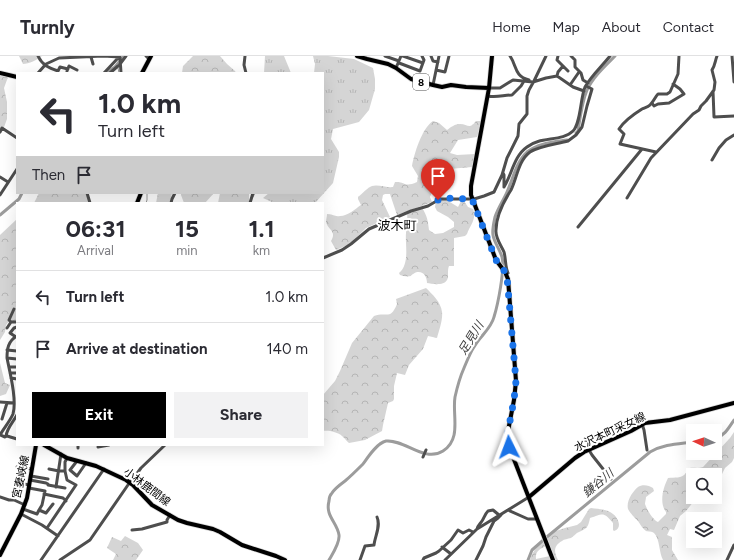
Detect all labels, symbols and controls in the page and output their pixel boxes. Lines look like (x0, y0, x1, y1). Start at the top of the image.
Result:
text: Turnly (20, 16, 75, 39)
text: Home (492, 19, 531, 36)
text: Map (553, 19, 580, 36)
text: About (602, 19, 641, 36)
text: Contact (663, 19, 714, 36)
road number: 8 (413, 74, 429, 90)
text: 1.0 km (98, 86, 181, 120)
icon: left (32, 88, 84, 140)
text: Turn left (98, 120, 165, 142)
pin (421, 159, 455, 200)
icon: arrive (73, 164, 95, 186)
icon: arrive (427, 165, 449, 187)
text: Then (32, 166, 65, 184)
text: 06:31 (65, 214, 126, 243)
text: 15 (175, 214, 199, 243)
text: 1.1 (248, 214, 275, 243)
district label: 波木町 (377, 218, 417, 233)
text: Arrival (77, 243, 114, 258)
text: min (176, 243, 198, 258)
text: km (253, 243, 270, 258)
icon: left (32, 286, 54, 308)
text: Turn left (66, 288, 124, 306)
text: 1.0 km (265, 288, 308, 306)
water label: 足見川 (456, 317, 488, 357)
icon: arrive (32, 338, 54, 360)
text: Arrive at destination (66, 340, 207, 358)
text: 140 m (266, 340, 308, 358)
button: Exit (32, 392, 166, 438)
button: Share (174, 392, 308, 438)
street label: 水沢本町采女線 (572, 410, 648, 454)
north arrow (686, 424, 722, 460)
map controls (686, 424, 722, 548)
position arrow (488, 426, 530, 468)
street label: 宮妻峡線 (10, 454, 32, 500)
street label: 小林鹿間線 (121, 465, 173, 509)
water label: 鎌谷川 (580, 465, 618, 500)
button: search (686, 468, 722, 504)
button: layers (686, 512, 722, 548)

